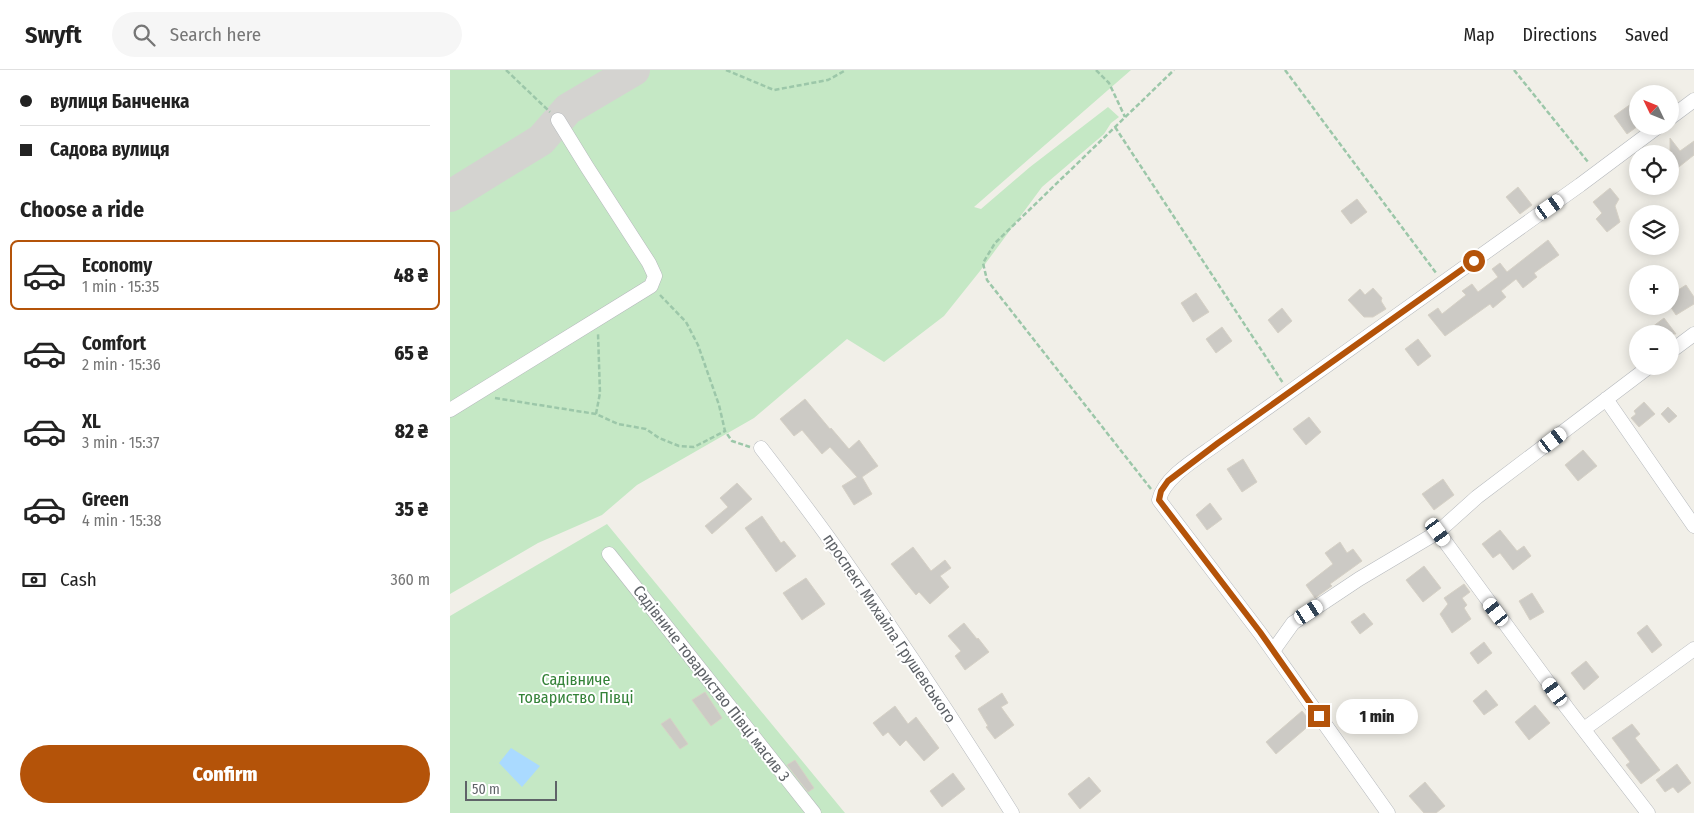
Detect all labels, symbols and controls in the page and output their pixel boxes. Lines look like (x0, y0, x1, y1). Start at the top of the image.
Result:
search box (112, 12, 462, 57)
text: Swyft (25, 21, 82, 49)
icon: search (130, 21, 158, 49)
text: Search here (170, 23, 261, 46)
text: Map (1463, 24, 1495, 46)
text: Directions (1523, 24, 1597, 46)
text: Saved (1625, 24, 1669, 46)
north arrow (1629, 85, 1679, 135)
map controls (1629, 85, 1679, 375)
text: вулиця Банченка (50, 90, 190, 113)
text: Садова вулиця (50, 138, 170, 161)
button: locate (1629, 145, 1679, 195)
car (1533, 192, 1566, 222)
text: Choose a ride (20, 196, 144, 223)
button: layers (1629, 205, 1679, 255)
route start (1463, 250, 1485, 272)
icon: car (22, 253, 67, 298)
text: Economy (82, 254, 152, 277)
text: 48 ₴ (394, 264, 428, 287)
button: + (1629, 265, 1679, 315)
text: 1 min · 15:35 (82, 277, 159, 296)
button: − (1629, 325, 1679, 375)
icon: car (22, 331, 67, 376)
text: Comfort (82, 332, 146, 355)
text: 65 ₴ (394, 342, 428, 365)
text: 2 min · 15:36 (82, 355, 161, 374)
icon: car (22, 409, 67, 454)
text: XL (82, 410, 101, 433)
text: 82 ₴ (395, 420, 428, 443)
car (1536, 425, 1569, 455)
text: 3 min · 15:37 (82, 433, 159, 452)
icon: car (22, 487, 67, 532)
text: Green (82, 488, 129, 511)
text: 35 ₴ (395, 498, 428, 521)
text: 4 min · 15:38 (82, 511, 162, 530)
car (1423, 515, 1452, 549)
street label: проспект Михайла Грушевського (819, 530, 960, 726)
icon: cash (20, 566, 48, 594)
text: Cash (60, 568, 97, 591)
text: 360 m (390, 570, 430, 589)
street label: Садівниче товариство Півці масив 3 (629, 582, 794, 785)
car (1480, 596, 1511, 628)
car (1292, 598, 1325, 626)
park label: Садівниче товариство Півці (518, 670, 634, 707)
car (1540, 675, 1569, 709)
callout: 1 min (1336, 698, 1419, 734)
route end (1308, 705, 1330, 727)
text: 1 min (1360, 707, 1394, 726)
button: Confirm (20, 745, 430, 803)
scale bar (465, 778, 558, 801)
text: 50 m (472, 781, 500, 798)

